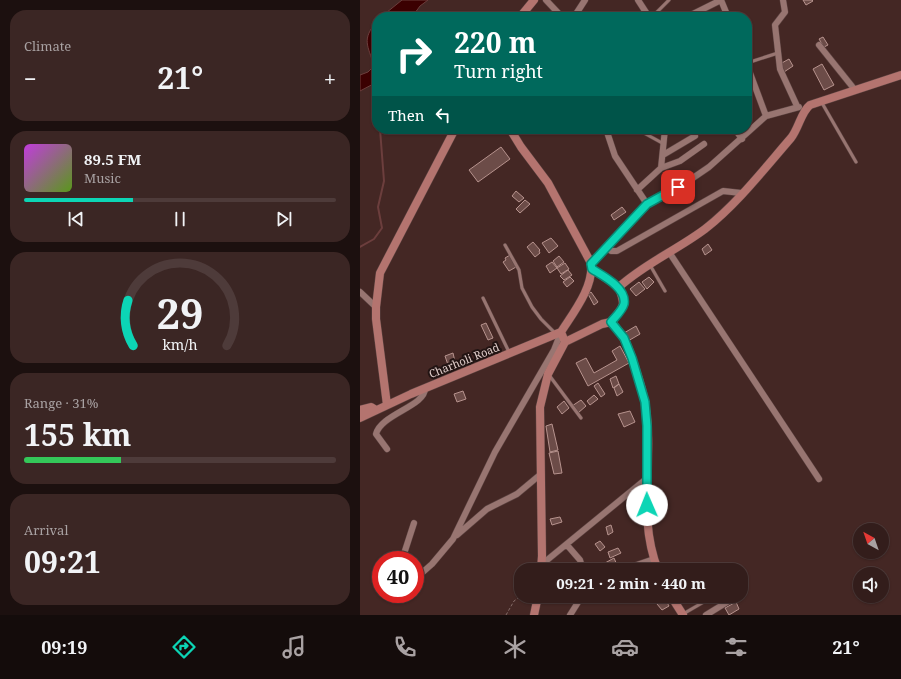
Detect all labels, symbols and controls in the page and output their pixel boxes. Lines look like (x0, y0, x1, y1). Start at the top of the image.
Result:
text: 220 m (454, 23, 536, 61)
icon: right (388, 28, 440, 80)
text: Climate (24, 37, 71, 55)
text: 21° (157, 57, 203, 98)
text: Turn right (454, 59, 543, 83)
text: − (24, 63, 37, 93)
text: + (324, 63, 336, 93)
icon: left (432, 104, 454, 126)
text: Then (388, 105, 424, 125)
text: 89.5 FM (84, 149, 141, 169)
text: Music (84, 169, 121, 187)
pin (661, 170, 695, 204)
icon: arrive (667, 176, 689, 198)
icon: previous (65, 208, 87, 230)
icon: pause (169, 208, 191, 230)
icon: next (273, 208, 295, 230)
text: 29 (156, 284, 204, 340)
text: km/h (162, 334, 198, 353)
street label: Charholi Road (427, 339, 502, 381)
text: Range · 31% (24, 394, 98, 412)
text: 155 km (24, 414, 131, 455)
position arrow (626, 484, 668, 526)
text: Arrival (24, 521, 68, 539)
north arrow (853, 523, 889, 559)
map controls (853, 523, 889, 603)
text: 09:21 (24, 541, 101, 582)
speed limit sign: 40 (372, 551, 424, 603)
button: sound (853, 567, 889, 603)
text: 09:21 · 2 min · 440 m (556, 573, 706, 593)
icon: directions (170, 633, 198, 661)
icon: music (280, 633, 308, 661)
icon: phone (391, 633, 419, 661)
icon: climate (501, 633, 529, 661)
icon: car (611, 633, 639, 661)
icon: filters (722, 633, 750, 661)
text: 09:19 (41, 635, 87, 659)
text: 21° (832, 635, 860, 659)

